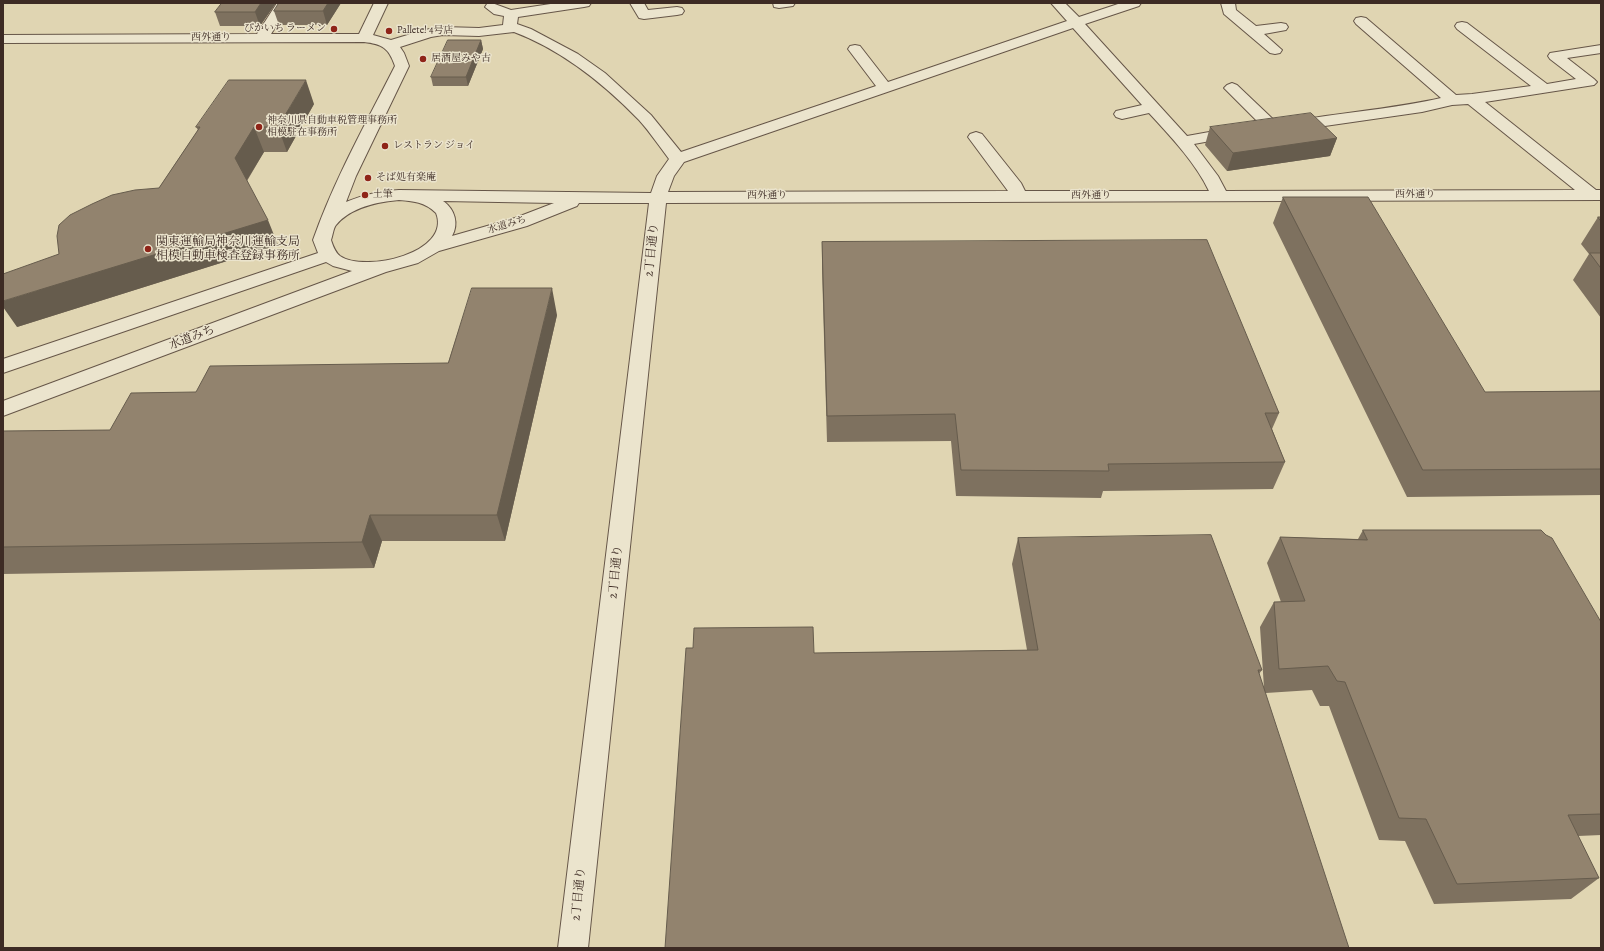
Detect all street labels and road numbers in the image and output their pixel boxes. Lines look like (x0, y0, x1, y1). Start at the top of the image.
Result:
street label: 西外通り (191, 32, 231, 44)
street label: 西外通り (1395, 189, 1435, 201)
street label: 西外通り (747, 190, 787, 202)
street label: 西外通り (1071, 190, 1111, 202)
street label: 水道みち (486, 213, 528, 237)
street label: 2丁目通り (642, 223, 662, 277)
street label: 水道みち (167, 323, 217, 353)
street label: 2丁目通り (606, 545, 626, 599)
street label: 2丁目通り (569, 867, 589, 921)

